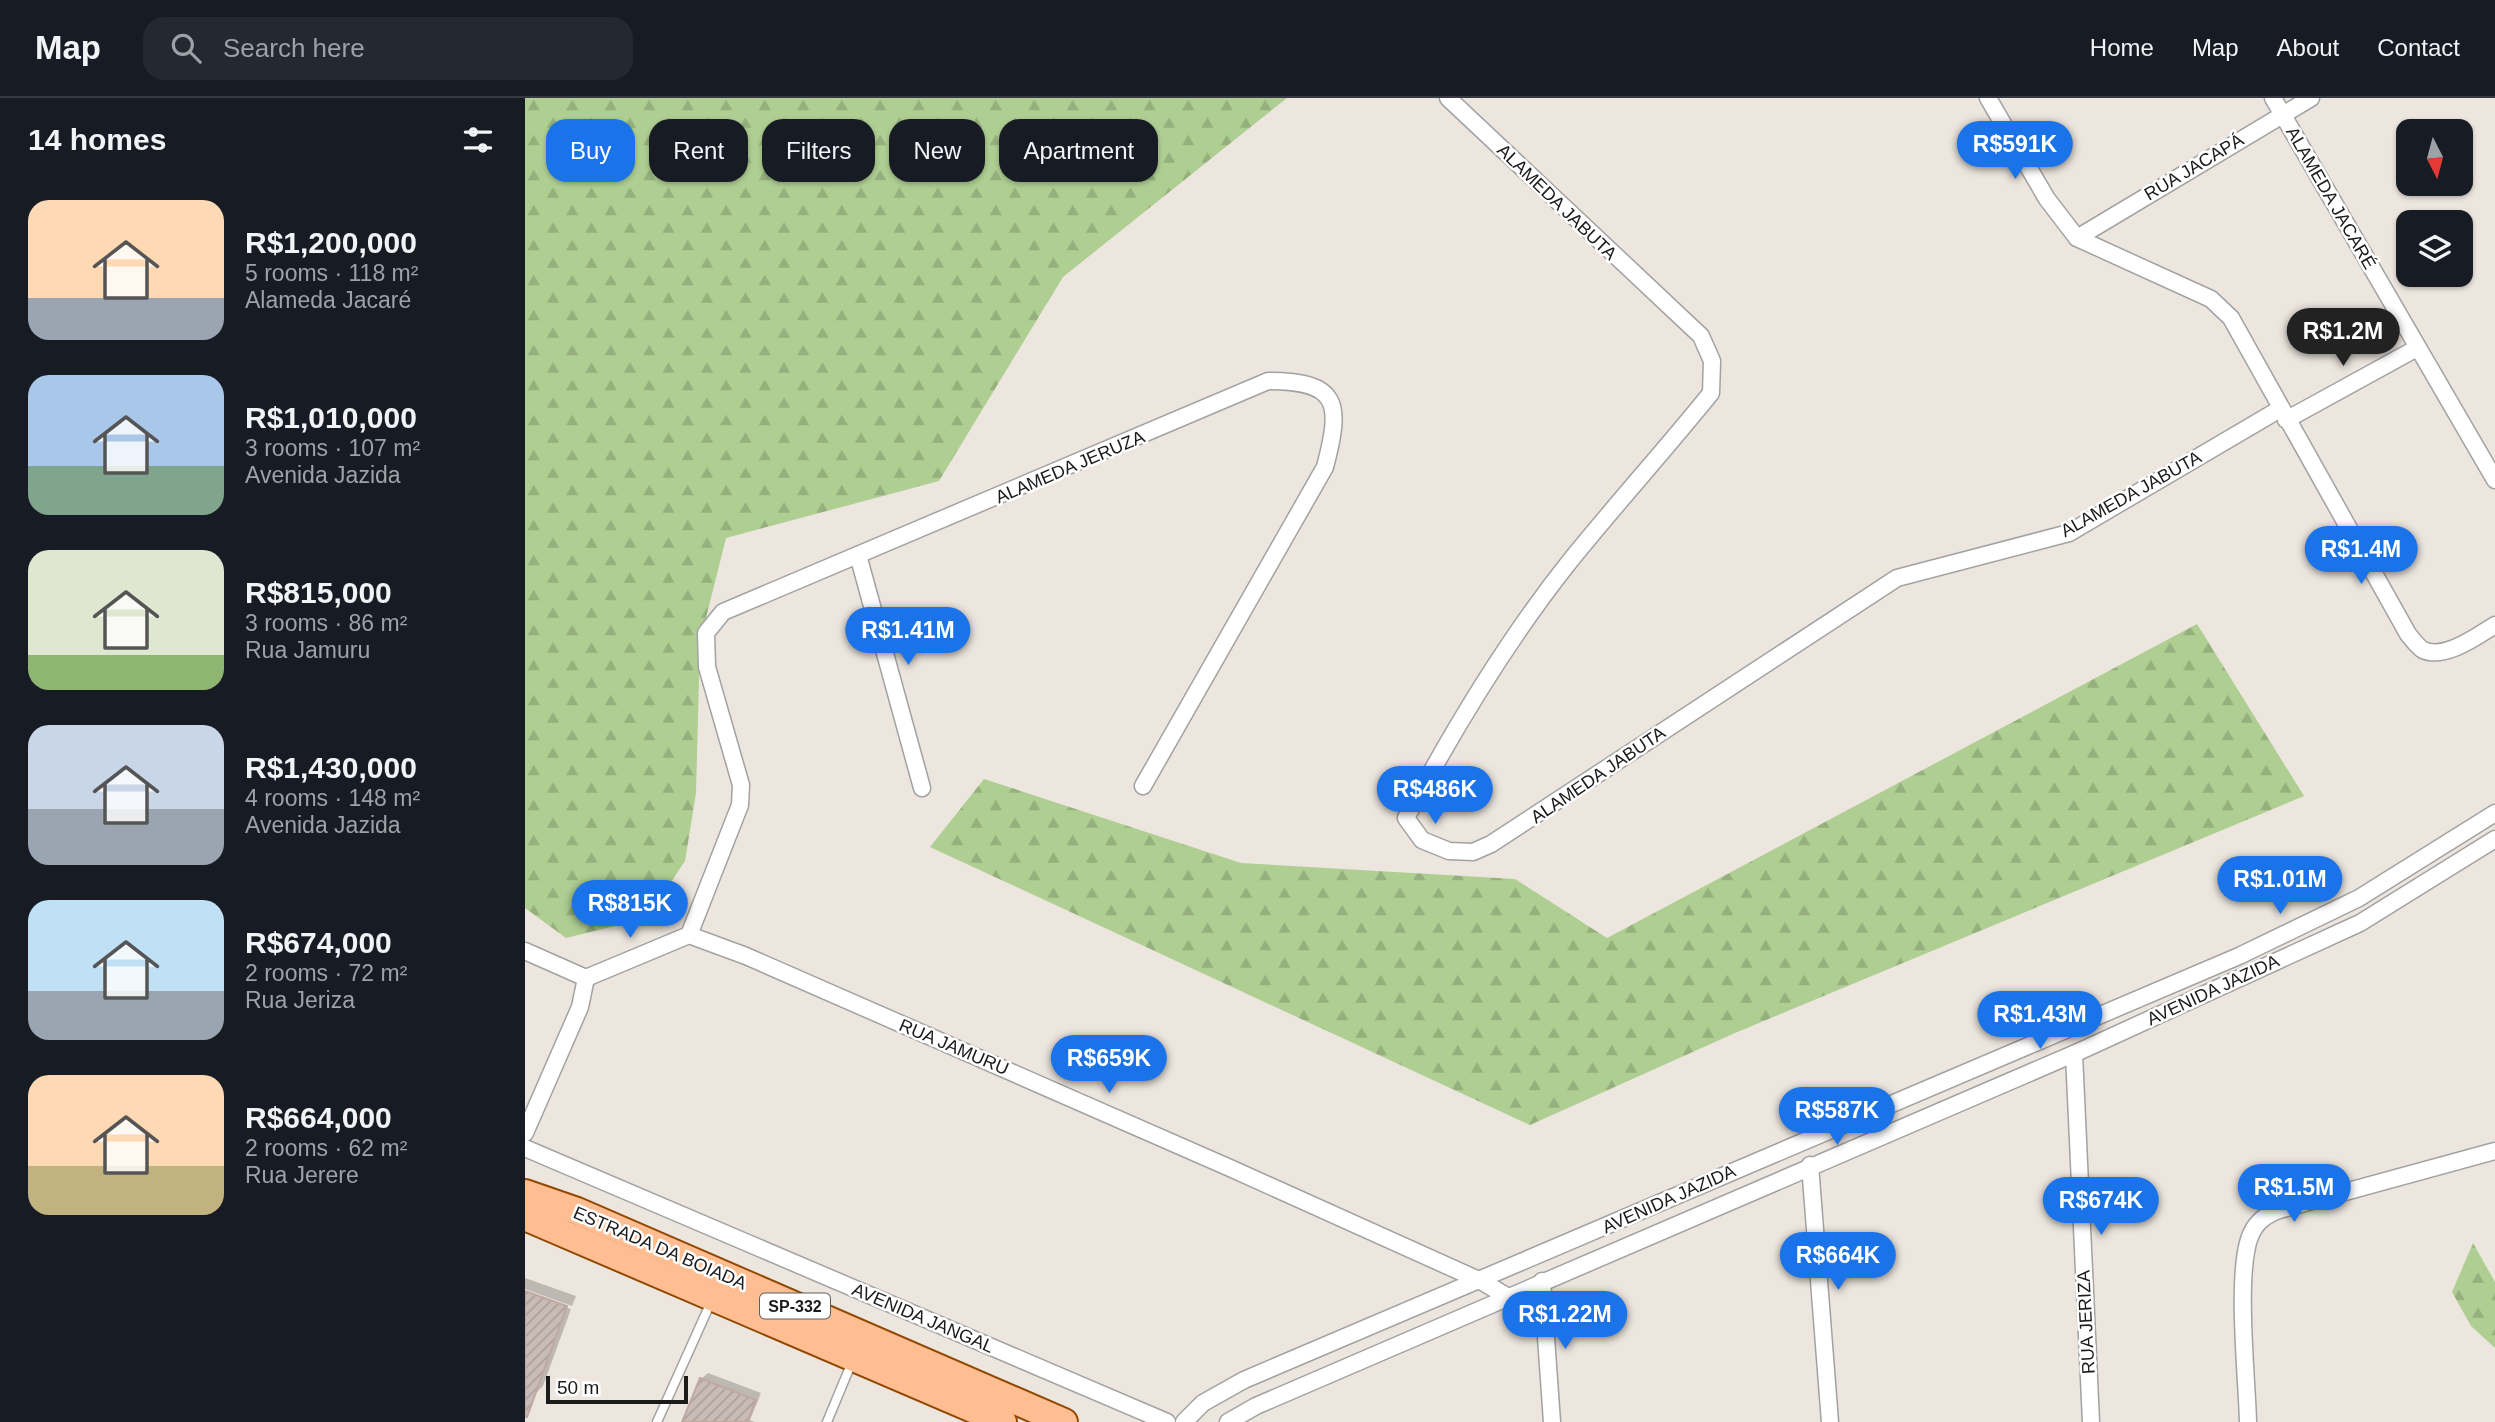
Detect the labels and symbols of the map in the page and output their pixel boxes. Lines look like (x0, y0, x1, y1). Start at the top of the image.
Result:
north arrow (2396, 119, 2473, 196)
pin: R$591K (1958, 122, 2072, 181)
street label: ALAMEDA JACARÉ (2282, 123, 2380, 273)
street label: RUA JACAPÁ (2141, 130, 2247, 204)
street label: ALAMEDA JABUTA (1493, 140, 1621, 264)
pin: R$1.2M (2286, 308, 2400, 368)
street label: ALAMEDA JERUZA (992, 427, 1148, 507)
street label: ALAMEDA JABUTA (2057, 447, 2205, 541)
pin: R$1.4M (2304, 526, 2418, 586)
pin: R$1.41M (843, 608, 973, 667)
street label: ALAMEDA JABUTA (1527, 723, 1669, 827)
pin: R$486K (1378, 766, 1492, 826)
pin: R$1.01M (2215, 856, 2345, 916)
pin: R$815K (573, 880, 687, 940)
street label: AVENIDA JAZIDA (2144, 951, 2282, 1029)
pin: R$1.43M (1975, 992, 2105, 1051)
street label: RUA JAMURU (896, 1015, 1012, 1079)
pin: R$659K (1052, 1035, 1166, 1095)
pin: R$587K (1780, 1088, 1894, 1147)
street label: AVENIDA JAZIDA (1599, 1161, 1739, 1237)
pin: R$1.5M (2237, 1164, 2351, 1224)
pin: R$674K (2044, 1178, 2158, 1237)
street label: ESTRADA DA BOIADA (570, 1202, 750, 1294)
pin: R$664K (1781, 1232, 1895, 1292)
street label: RUA JERIZA (2073, 1270, 2099, 1374)
street label: AVENIDA JANGAL (849, 1279, 997, 1357)
pin: R$1.22M (1500, 1292, 1630, 1351)
road number: SP-332 (760, 1294, 830, 1318)
scale bar (546, 1373, 688, 1405)

